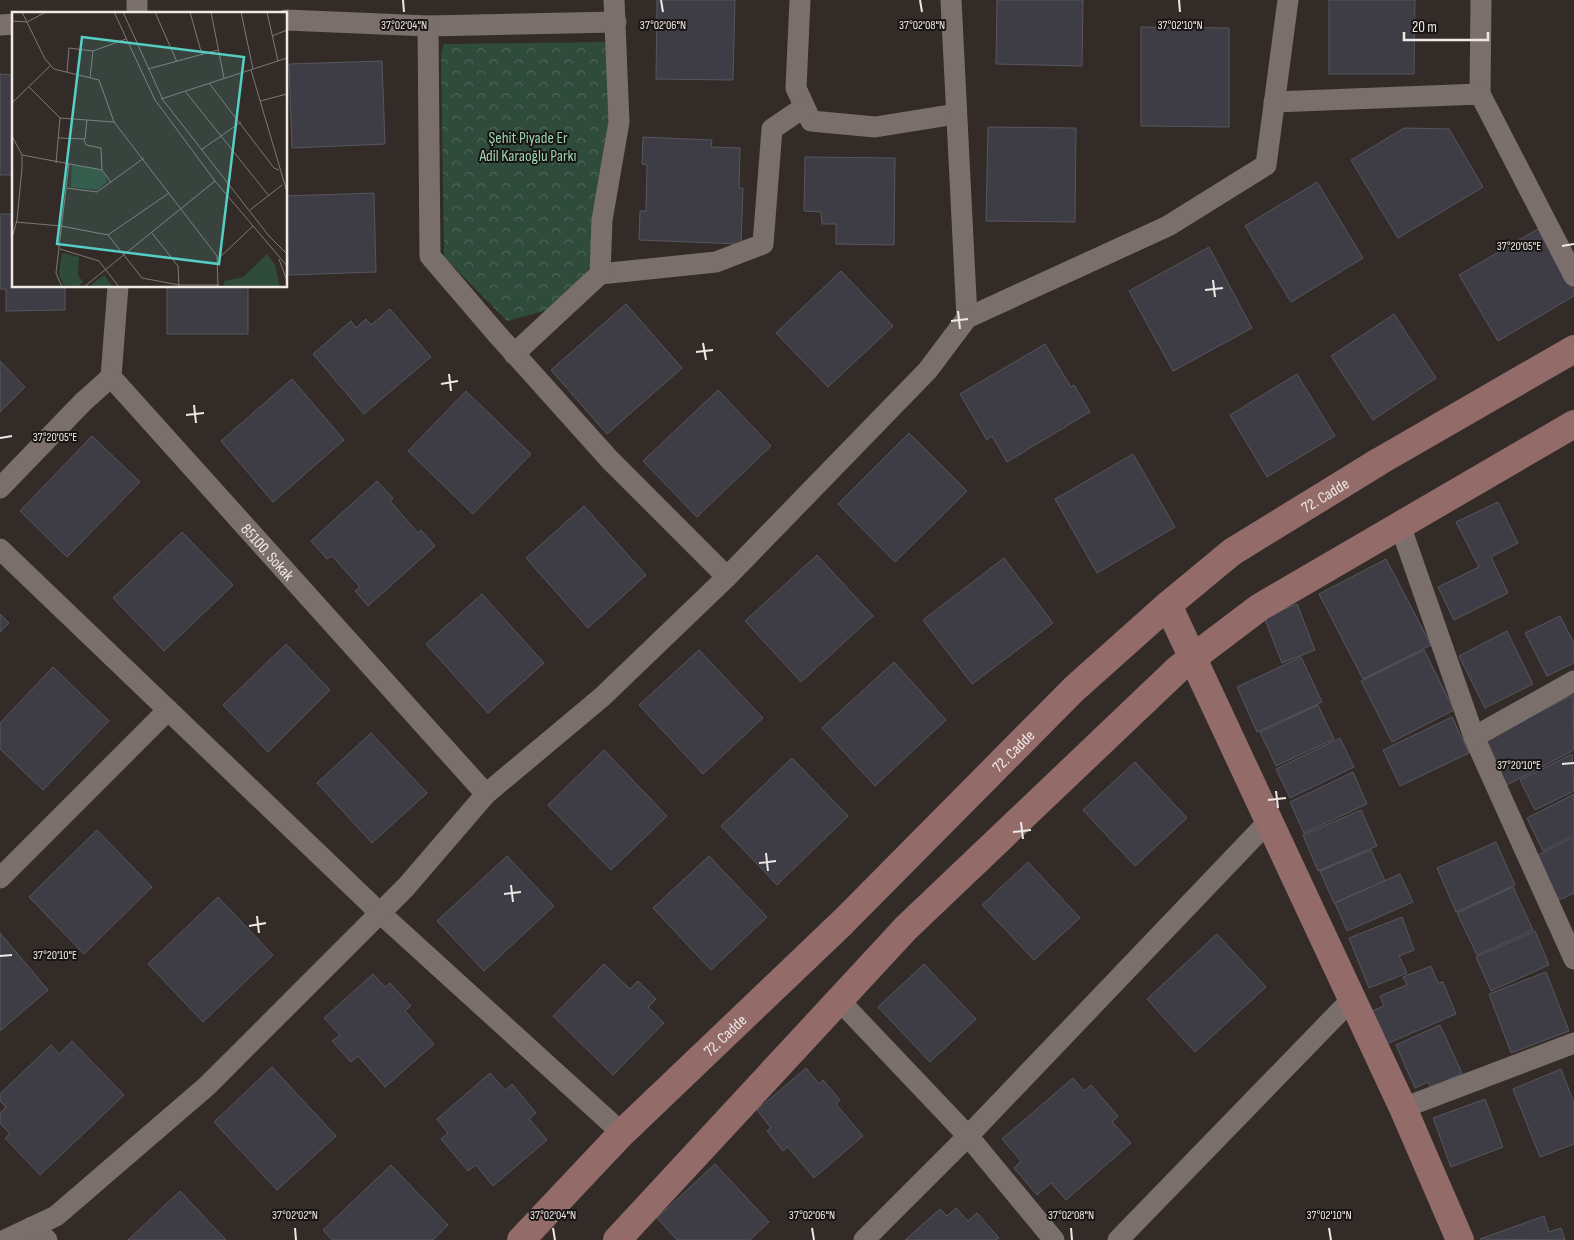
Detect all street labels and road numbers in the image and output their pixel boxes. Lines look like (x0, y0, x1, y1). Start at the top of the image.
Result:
street label: 72. Cadde (1299, 474, 1353, 518)
street label: 85100. Sokak (236, 520, 297, 585)
street label: 72. Cadde (989, 727, 1039, 777)
street label: 72. Cadde (700, 1011, 751, 1061)

